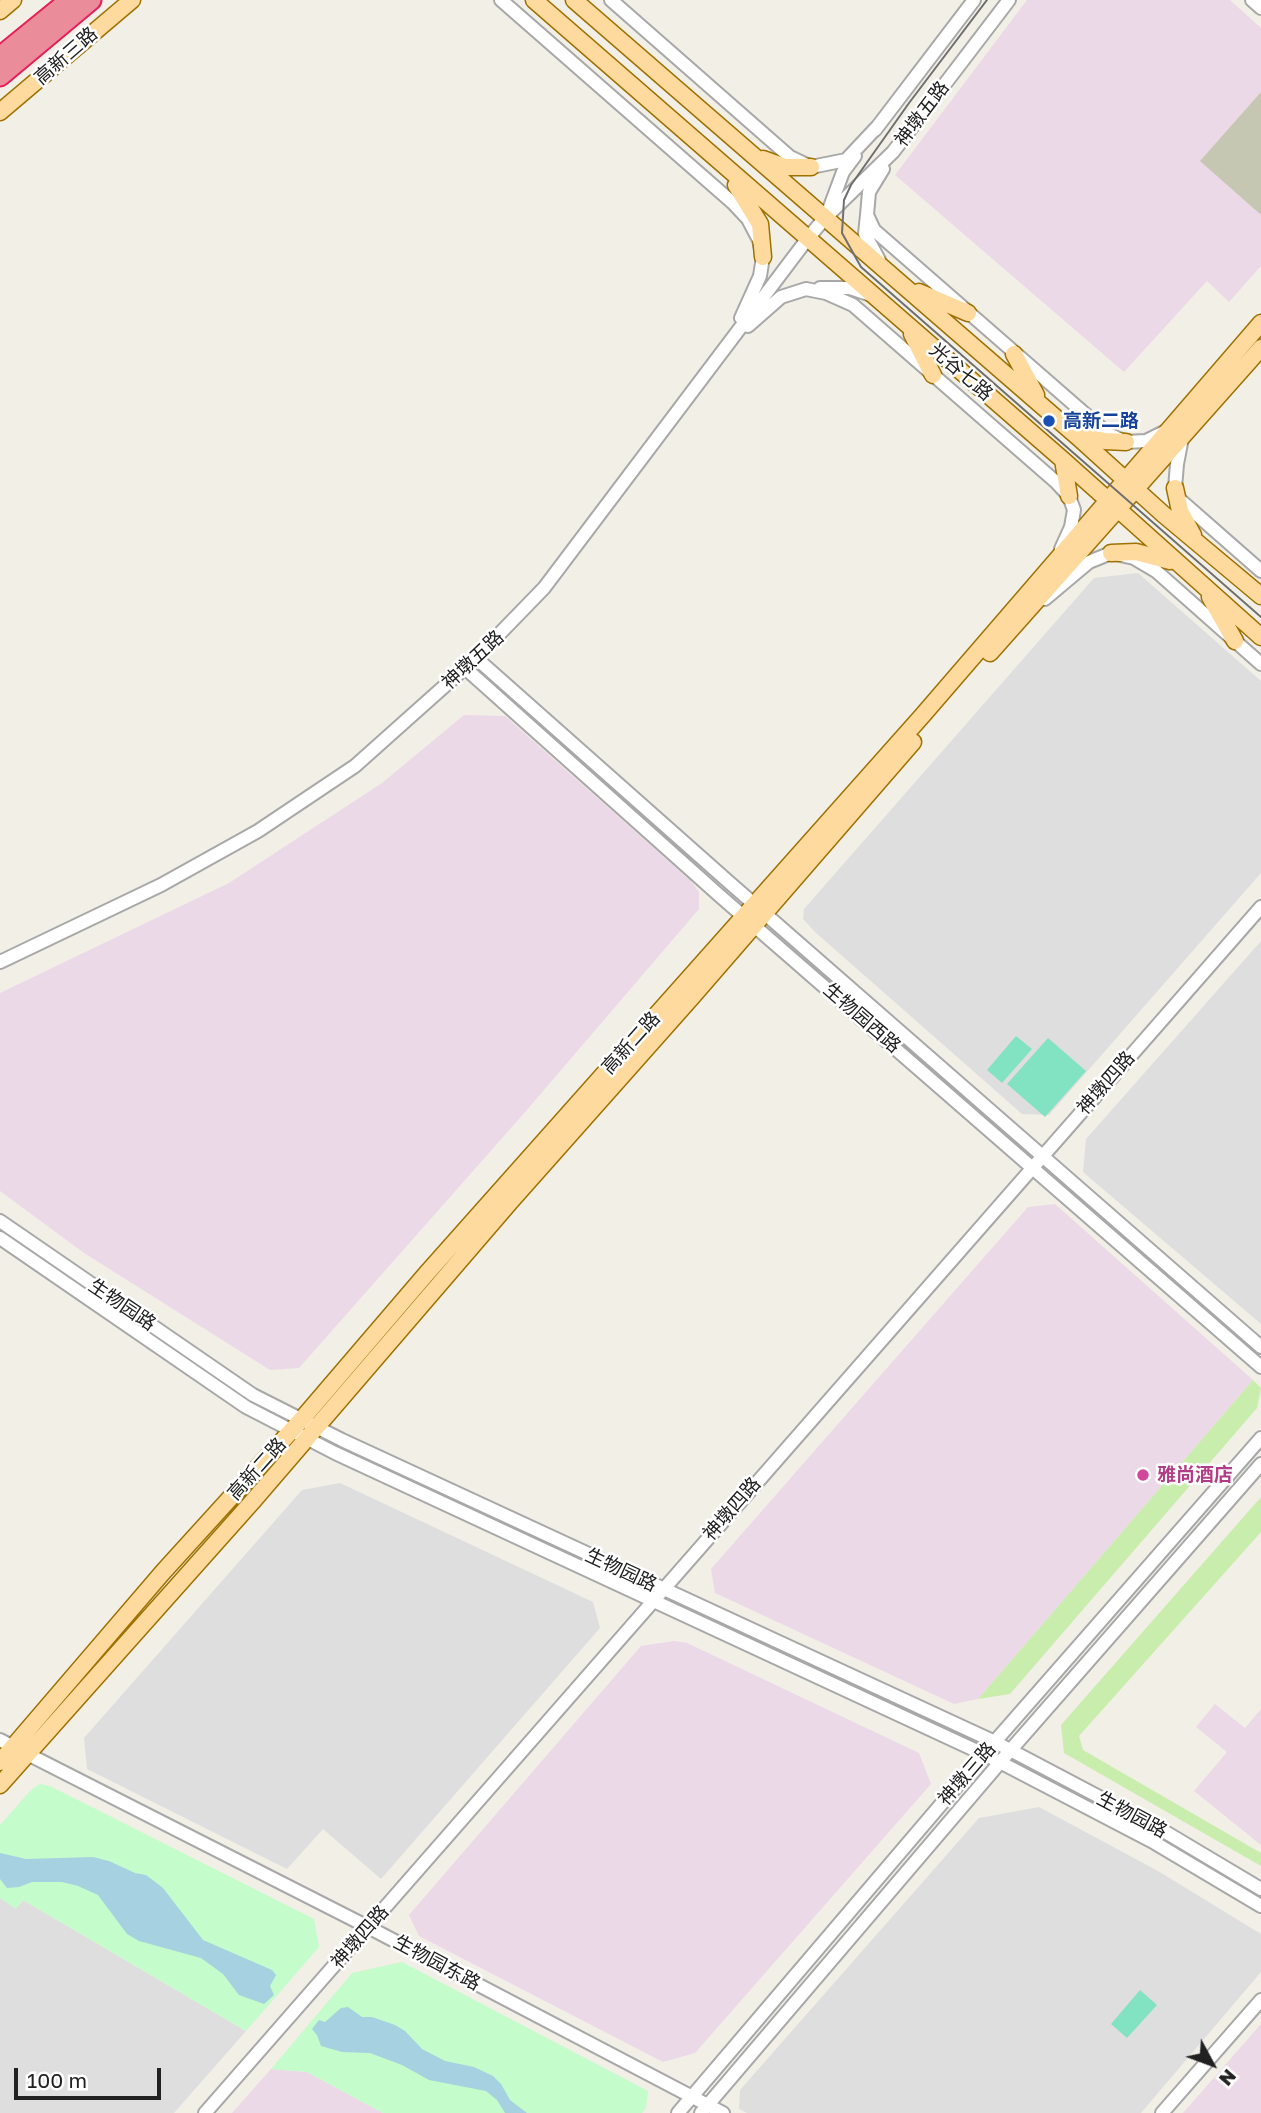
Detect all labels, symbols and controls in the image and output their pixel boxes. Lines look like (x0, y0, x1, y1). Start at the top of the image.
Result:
street label: 高新三路 (30, 22, 102, 90)
street label: 神墩五路 (890, 77, 954, 151)
street label: 光谷七路 (925, 338, 997, 406)
place label: 高新二路 (1063, 410, 1139, 432)
marker: 高新二路 (1041, 413, 1057, 429)
street label: 神墩五路 (437, 626, 509, 694)
street label: 生物园西路 (819, 978, 905, 1058)
street label: 高新二路 (597, 1007, 665, 1079)
street label: 神墩四路 (1072, 1047, 1140, 1119)
street label: 生物园路 (84, 1274, 160, 1336)
street label: 高新二路 (223, 1433, 291, 1505)
place label: 雅尚酒店 (1157, 1464, 1233, 1486)
marker: 雅尚酒店 (1135, 1467, 1151, 1483)
street label: 神墩四路 (698, 1473, 766, 1545)
street label: 生物园路 (582, 1544, 660, 1596)
street label: 神墩三路 (933, 1738, 1001, 1810)
street label: 生物园路 (1093, 1787, 1171, 1843)
street label: 神墩四路 (326, 1901, 394, 1973)
street label: 生物园东路 (390, 1931, 484, 1995)
north arrow (1177, 2029, 1247, 2099)
scale bar (18, 2054, 164, 2098)
text: N (1215, 2065, 1242, 2091)
text: 100 m (27, 2067, 87, 2093)

